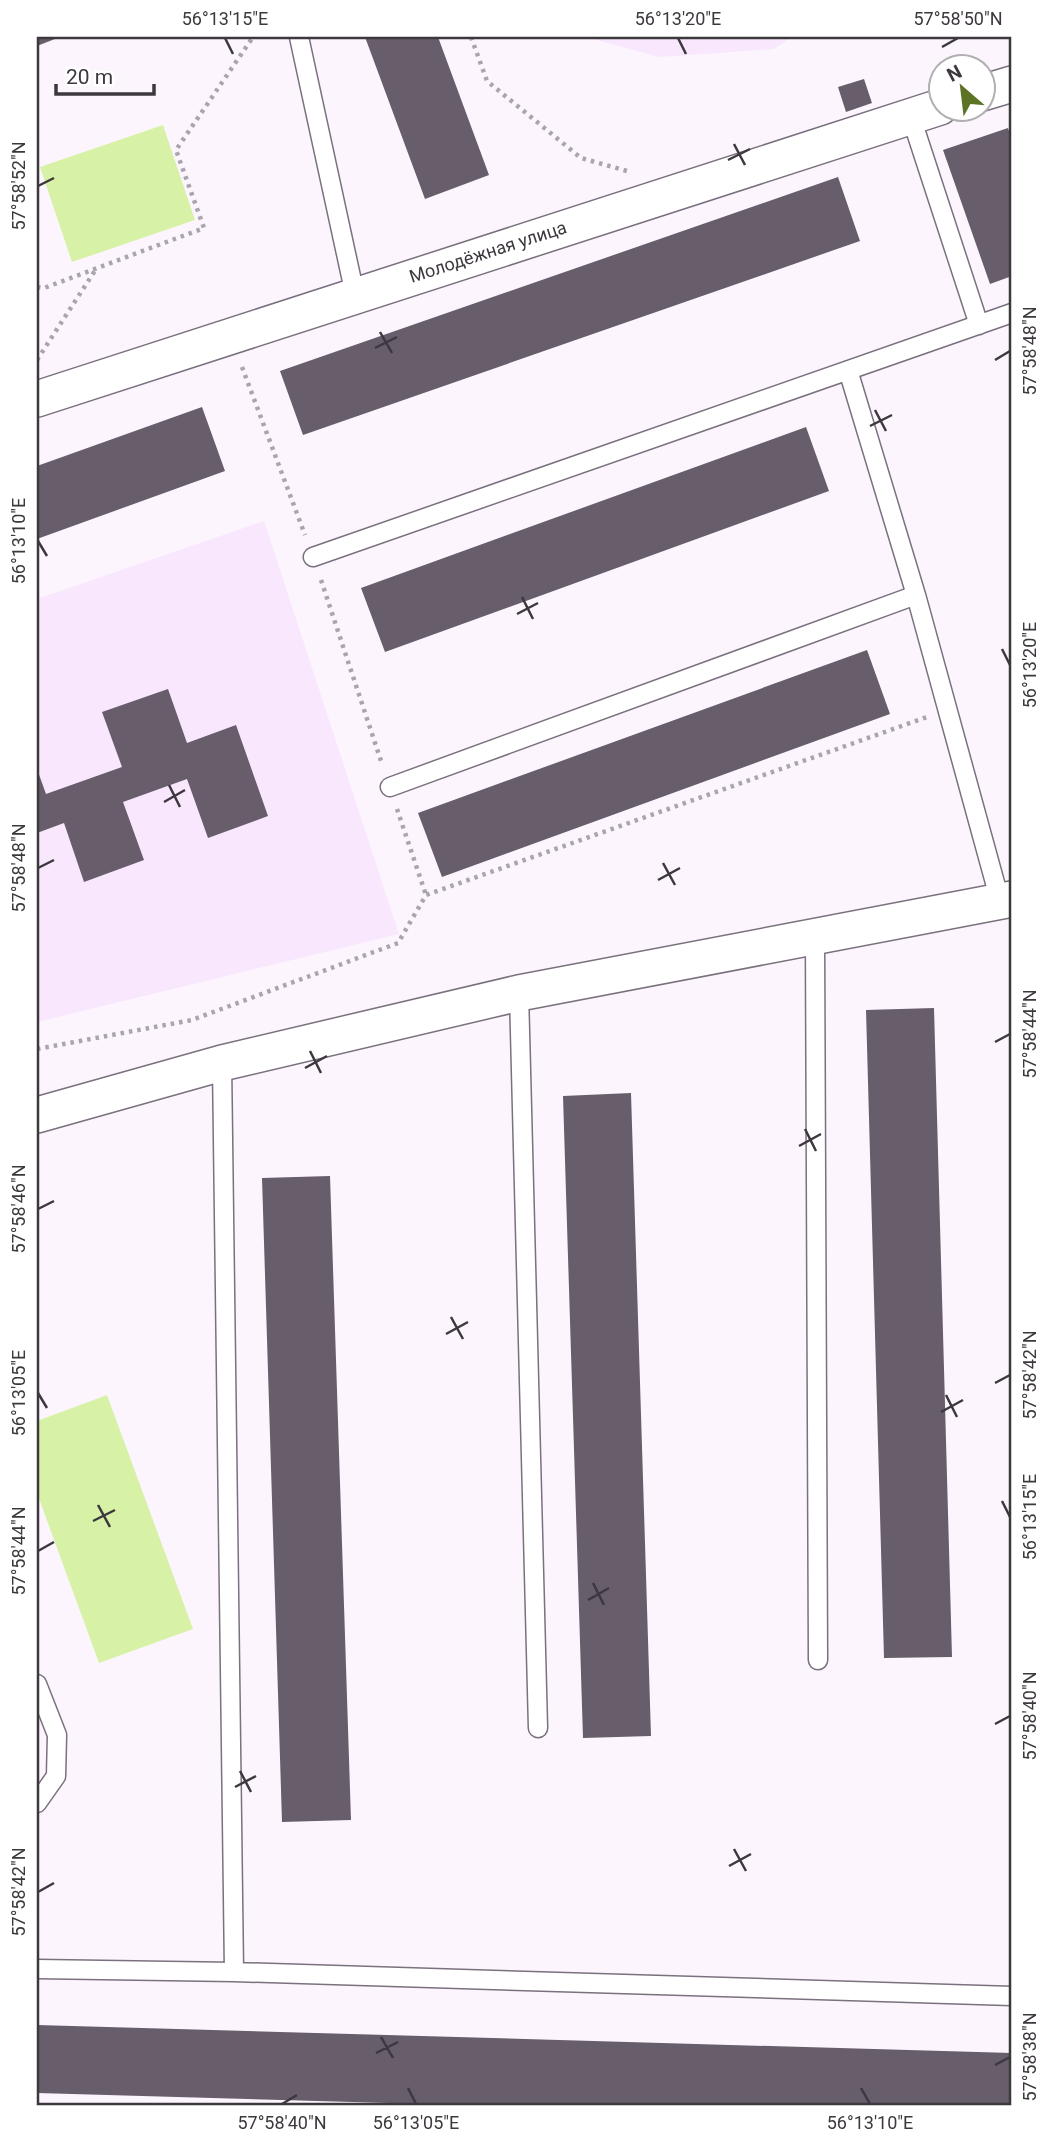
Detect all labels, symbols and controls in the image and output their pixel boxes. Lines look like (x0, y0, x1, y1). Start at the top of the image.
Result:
text: 56°13'15"E (182, 8, 268, 29)
text: 56°13'20"E (635, 8, 721, 29)
text: 57°58'50"N (913, 8, 1003, 29)
scale bar (56, 52, 154, 96)
north arrow (926, 52, 996, 122)
text: N (943, 60, 966, 87)
text: 20 m (66, 65, 113, 89)
text: 57°58'52"N (8, 141, 29, 231)
street label: Молодёжная улица (407, 216, 569, 287)
text: 57°58'48"N (1019, 306, 1040, 396)
text: 56°13'10"E (8, 498, 29, 584)
text: 56°13'20"E (1019, 622, 1040, 708)
text: 57°58'48"N (8, 823, 29, 913)
text: 57°58'44"N (1019, 989, 1040, 1079)
text: 57°58'46"N (8, 1164, 29, 1254)
text: 57°58'42"N (1019, 1330, 1040, 1420)
text: 56°13'05"E (8, 1350, 29, 1436)
text: 56°13'15"E (1019, 1474, 1040, 1560)
text: 57°58'44"N (8, 1506, 29, 1596)
text: 57°58'40"N (1019, 1671, 1040, 1761)
text: 57°58'42"N (8, 1847, 29, 1937)
text: 57°58'38"N (1019, 2012, 1040, 2102)
text: 57°58'40"N (237, 2112, 327, 2133)
text: 56°13'05"E (373, 2112, 459, 2133)
text: 56°13'10"E (827, 2112, 913, 2133)

